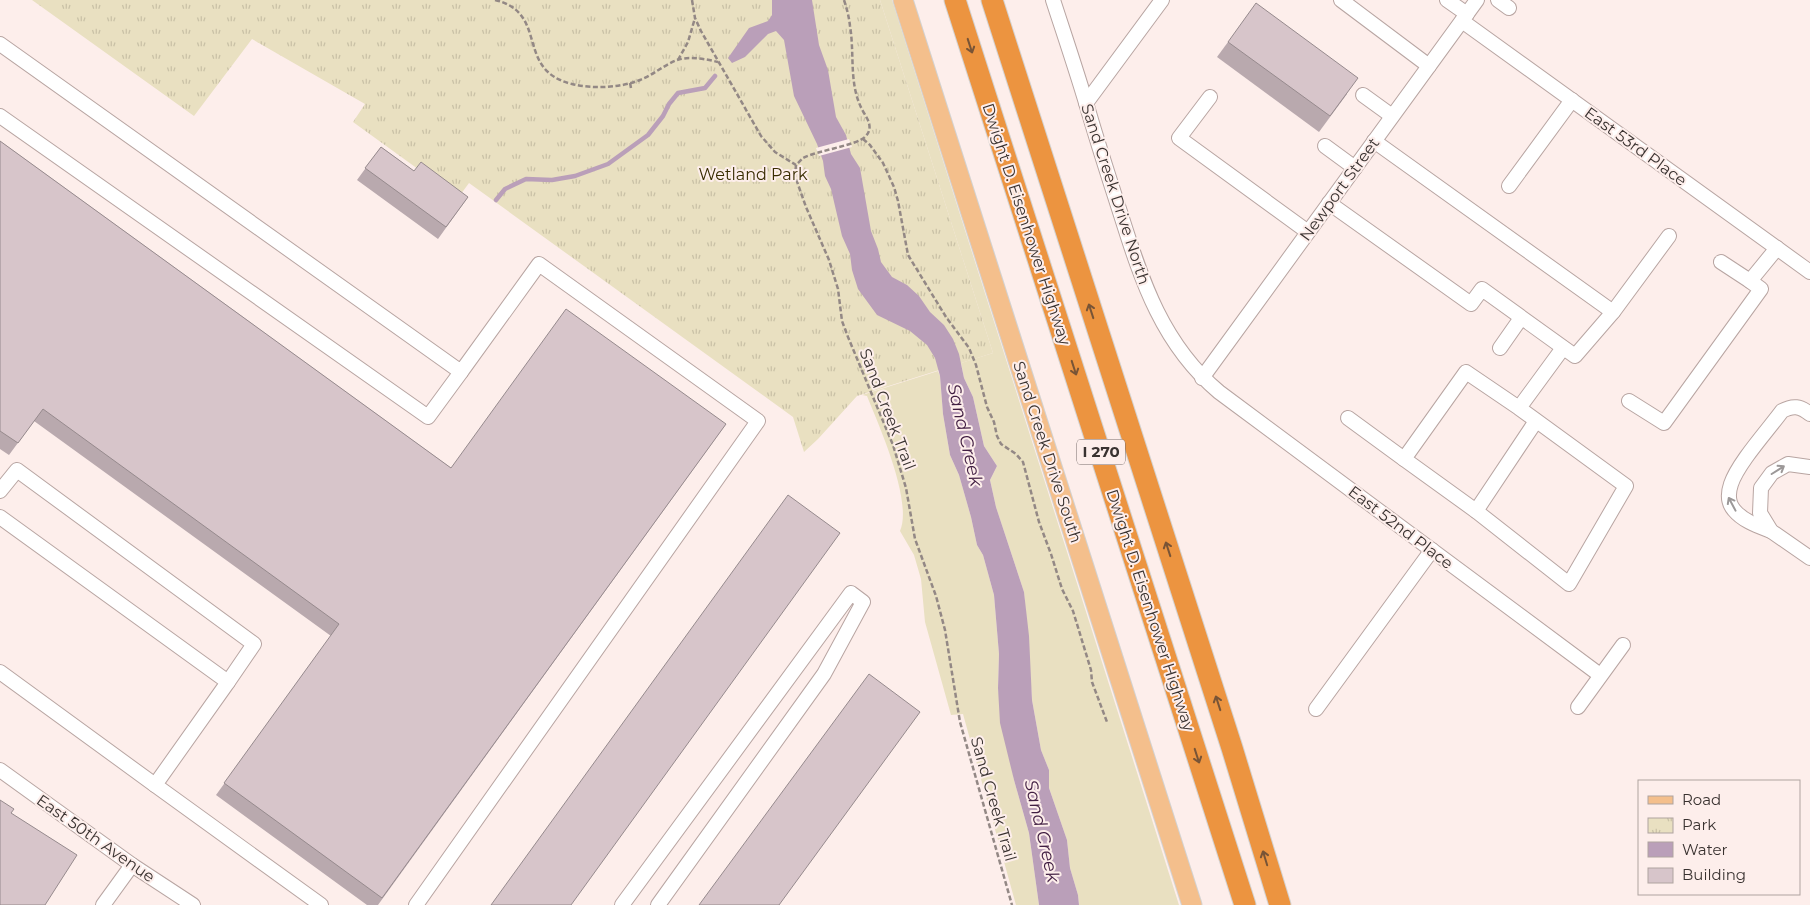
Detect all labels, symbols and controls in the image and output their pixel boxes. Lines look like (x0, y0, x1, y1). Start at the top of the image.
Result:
one-way arrow (966, 38, 975, 54)
street label: Dwight D. Eisenhower Highway (978, 101, 1075, 348)
street label: Sand Creek Drive North (1077, 101, 1154, 287)
street label: East 53rd Place (1581, 103, 1690, 190)
street label: Newport Street (1296, 133, 1384, 245)
park label: Wetland Park (698, 165, 808, 184)
one-way arrow (1086, 303, 1095, 319)
street label: Sand Creek Trail (856, 346, 919, 473)
street label: Sand Creek Drive South (1009, 359, 1086, 545)
one-way arrow (1069, 359, 1079, 375)
water label: Sand Creek (943, 382, 988, 490)
road number: I 270 (1077, 440, 1125, 464)
one-way arrow (1771, 465, 1785, 475)
street label: East 52nd Place (1345, 482, 1457, 573)
street label: Dwight D. Eisenhower Highway (1102, 487, 1199, 734)
one-way arrow (1727, 497, 1737, 512)
one-way arrow (1162, 541, 1172, 557)
one-way arrow (1212, 696, 1222, 712)
street label: Sand Creek Trail (967, 735, 1020, 864)
one-way arrow (1193, 748, 1203, 764)
water label: Sand Creek (1020, 778, 1065, 886)
legend (1638, 780, 1800, 895)
street label: East 50th Avenue (33, 790, 159, 886)
text: Road (1682, 790, 1721, 809)
text: Park (1682, 815, 1716, 834)
text: Water (1682, 840, 1728, 859)
one-way arrow (1260, 851, 1270, 867)
text: Building (1682, 865, 1746, 884)

